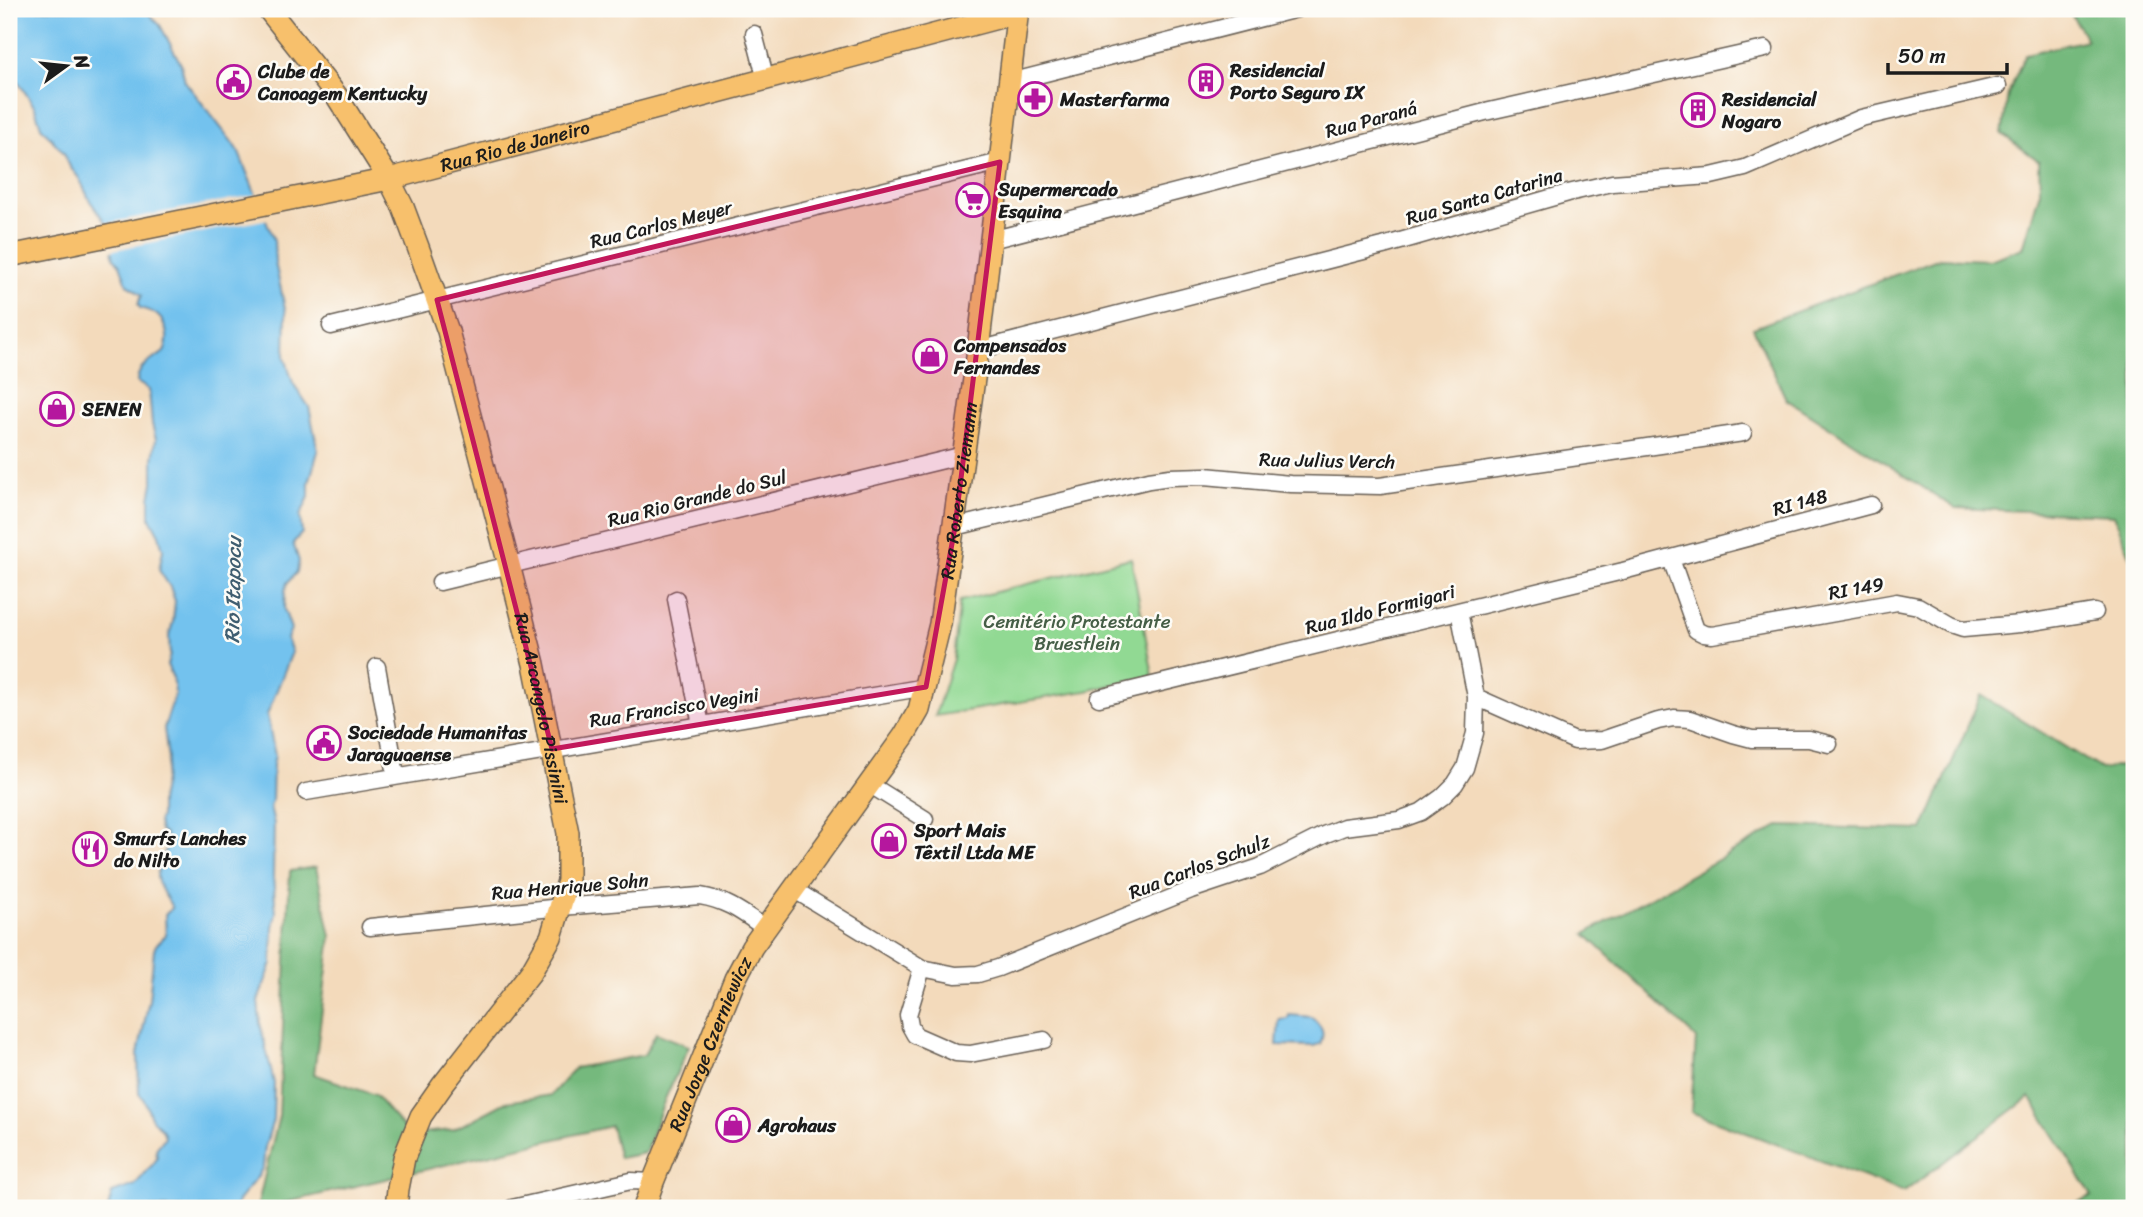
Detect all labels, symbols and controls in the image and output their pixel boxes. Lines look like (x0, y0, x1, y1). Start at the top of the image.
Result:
north arrow (32, 32, 102, 102)
scale bar (1888, 32, 2007, 76)
text: 50 m (1898, 37, 1946, 75)
text: N (64, 50, 100, 73)
place label: Residencial Porto Seguro IX (1229, 54, 1366, 109)
place label: Clube de Canoagem Kentucky (257, 55, 428, 110)
building icon: Residencial Porto Seguro IX (1187, 62, 1225, 100)
public building icon: Clube de Canoagem Kentucky (215, 63, 253, 101)
pharmacy icon: Masterfarma (1016, 80, 1054, 118)
place label: Masterfarma (1059, 83, 1170, 116)
place label: Residencial Nogaro (1721, 83, 1818, 138)
street label: Rua Paraná (1321, 91, 1421, 148)
building icon: Residencial Nogaro (1679, 91, 1717, 129)
street label: Rua Rio de Janeiro (437, 111, 593, 182)
street label: Rua Santa Catarina (1402, 158, 1567, 235)
place label: Supermercado Esquina (997, 173, 1118, 228)
supermarket icon: Supermercado Esquina (954, 181, 992, 219)
street label: Rua Carlos Meyer (587, 191, 737, 258)
place label: Compensados Fernandes (953, 329, 1067, 384)
shop icon: Compensados Fernandes (911, 337, 949, 375)
shop icon: SENEN (38, 390, 76, 428)
place label: SENEN (81, 393, 142, 426)
street label: Rua Roberto Ziemann (930, 400, 988, 581)
street label: Rua Julius Verch (1259, 443, 1395, 478)
street label: Rua Rio Grande do Sul (604, 460, 791, 537)
street label: RI 148 (1769, 479, 1832, 526)
water label: Rio Itapocu (213, 534, 253, 643)
street label: RI 149 (1826, 567, 1886, 610)
street label: Rua Ildo Formigari (1302, 575, 1459, 644)
park label: Cemitério Protestante Bruestlein (984, 605, 1171, 660)
street label: Rua Arcangelo Pissinini (505, 609, 578, 808)
street label: Rua Francisco Vegini (587, 678, 762, 737)
place label: Sociedade Humanitas Jaraguaense (347, 716, 528, 771)
public building icon: Sociedade Humanitas Jaraguaense (305, 724, 343, 762)
place label: Sport Mais Têxtil Ltda ME (913, 814, 1036, 869)
place label: Smurfs Lanches do Nilto (113, 822, 248, 877)
shop icon: Sport Mais Têxtil Ltda ME (870, 822, 908, 860)
street label: Rua Carlos Schulz (1124, 824, 1276, 909)
restaurant icon: Smurfs Lanches do Nilto (71, 830, 109, 868)
street label: Rua Henrique Sohn (490, 863, 650, 910)
street label: Rua Jorge Czerniewicz (659, 949, 762, 1136)
shop icon: Agrohaus (714, 1106, 752, 1144)
place label: Agrohaus (757, 1109, 837, 1142)

